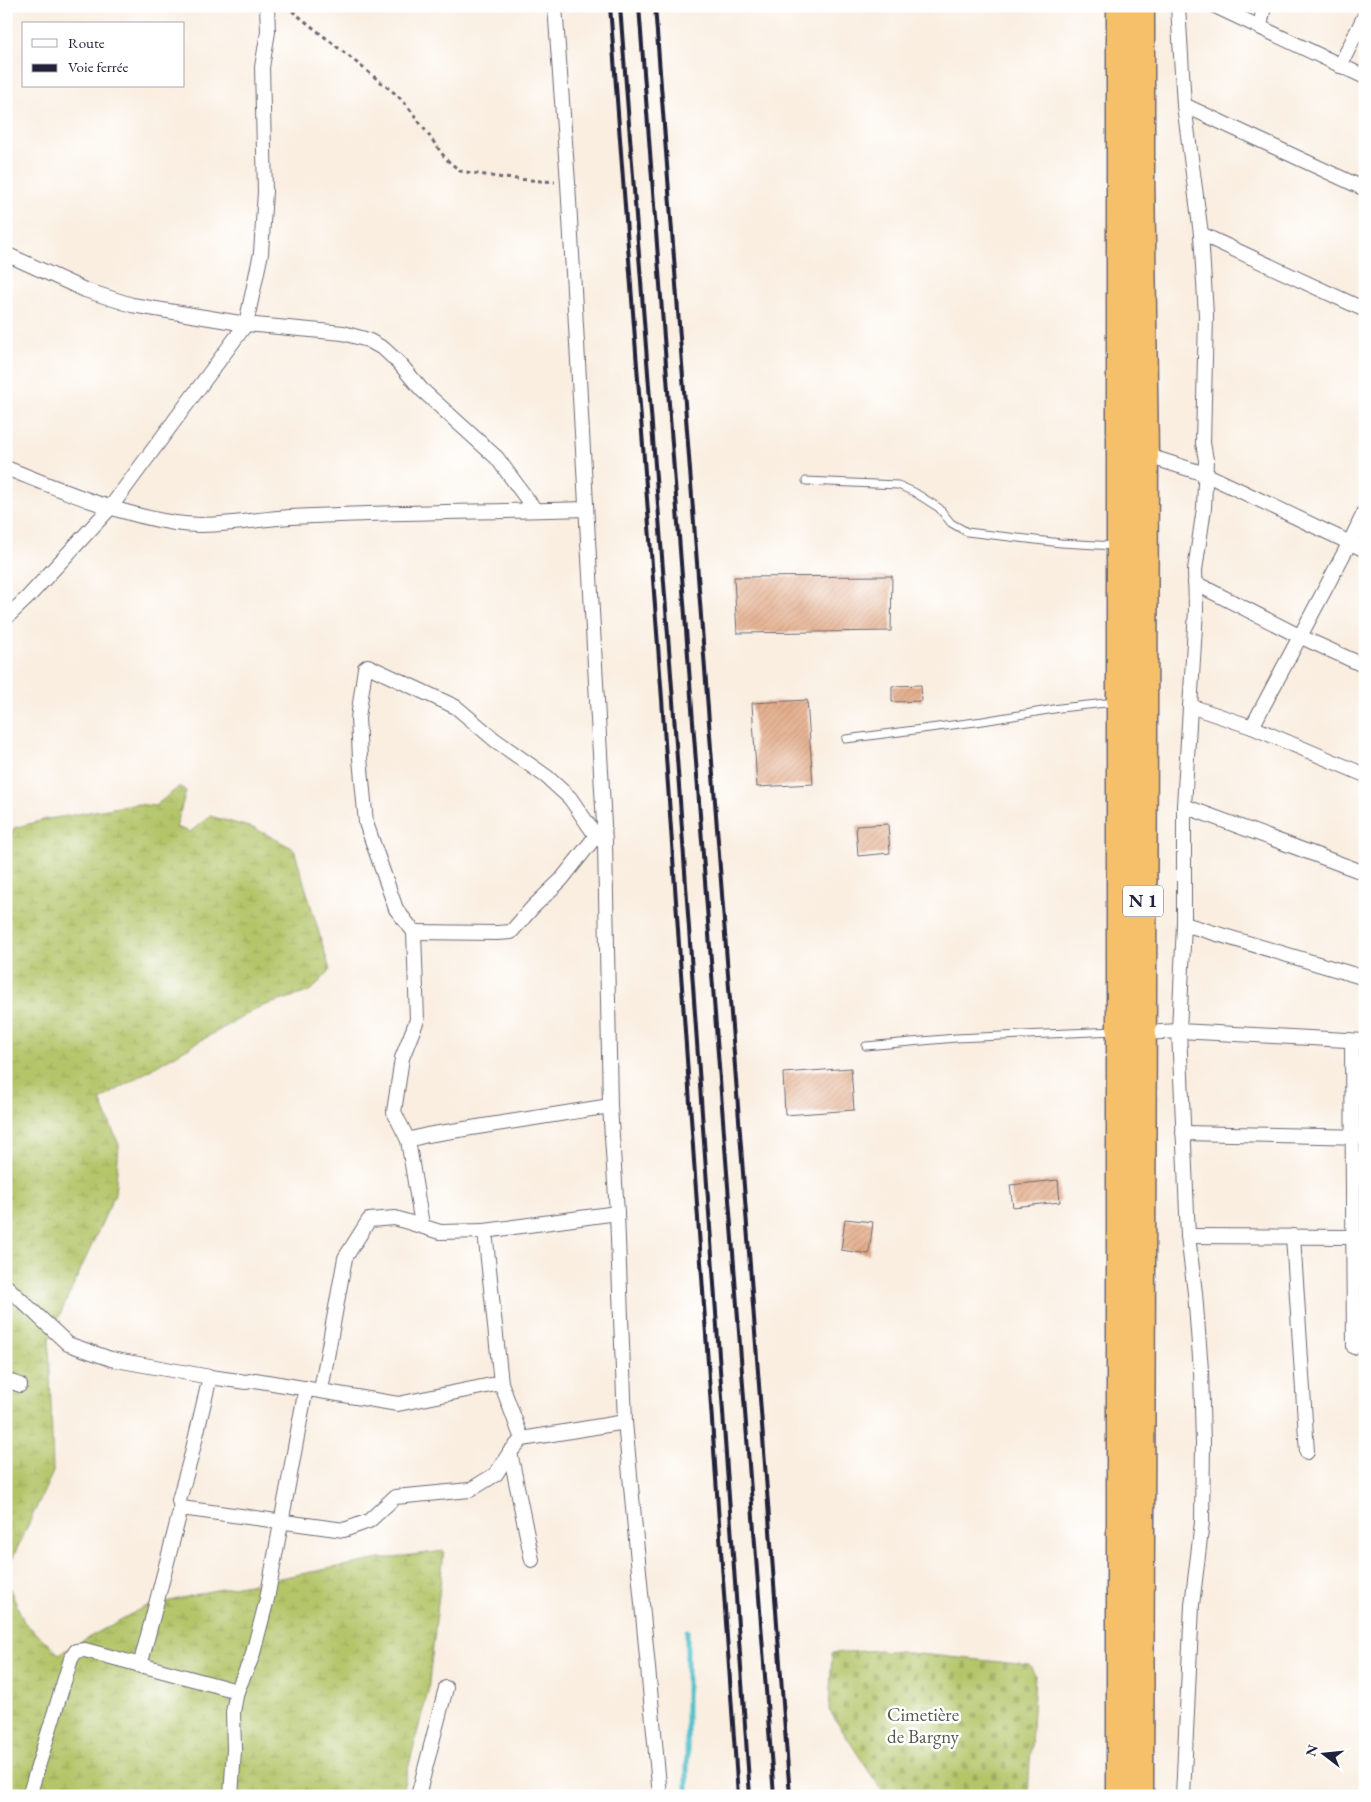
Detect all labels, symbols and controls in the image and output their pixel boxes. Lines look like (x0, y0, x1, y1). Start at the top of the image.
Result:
legend (22, 22, 185, 88)
text: Route (68, 33, 105, 52)
text: Voie ferrée (68, 57, 128, 76)
road number: N 1 (1123, 886, 1163, 916)
park label: Cimetière de Bargny (887, 1702, 960, 1749)
north arrow (1298, 1730, 1348, 1780)
text: N (1301, 1742, 1322, 1758)

